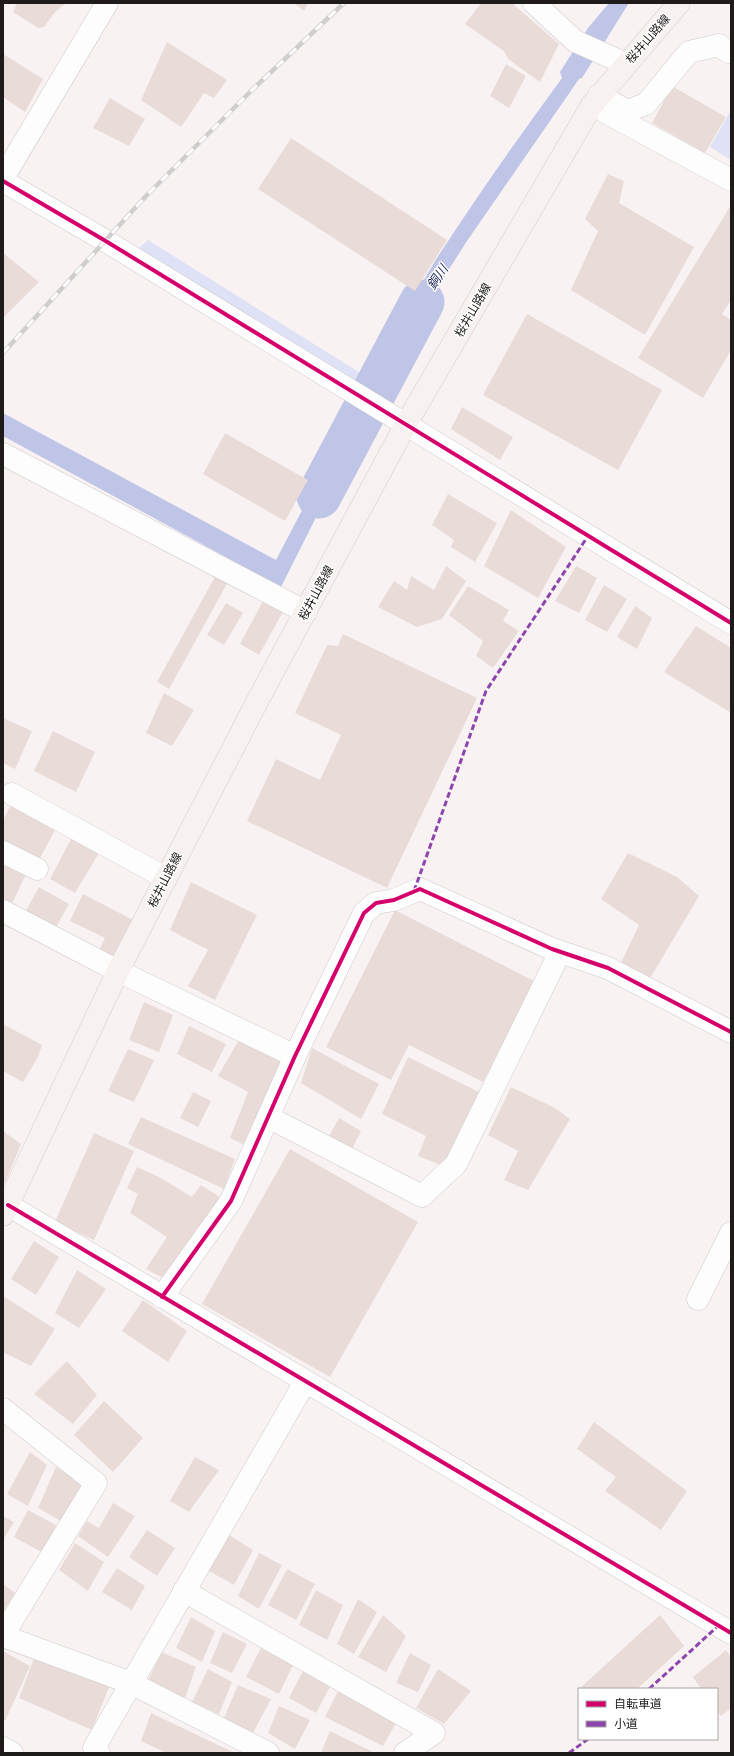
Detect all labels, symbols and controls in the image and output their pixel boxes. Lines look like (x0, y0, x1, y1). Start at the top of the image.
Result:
street label: 桜井山路線 (621, 10, 674, 68)
water label: 銅川 (421, 259, 454, 293)
street label: 桜井山路線 (449, 279, 496, 340)
street label: 桜井山路線 (293, 562, 338, 624)
street label: 桜井山路線 (142, 849, 187, 911)
legend (578, 1688, 718, 1740)
text: 自転車道 (614, 1694, 662, 1713)
text: 小道 (614, 1714, 638, 1733)

